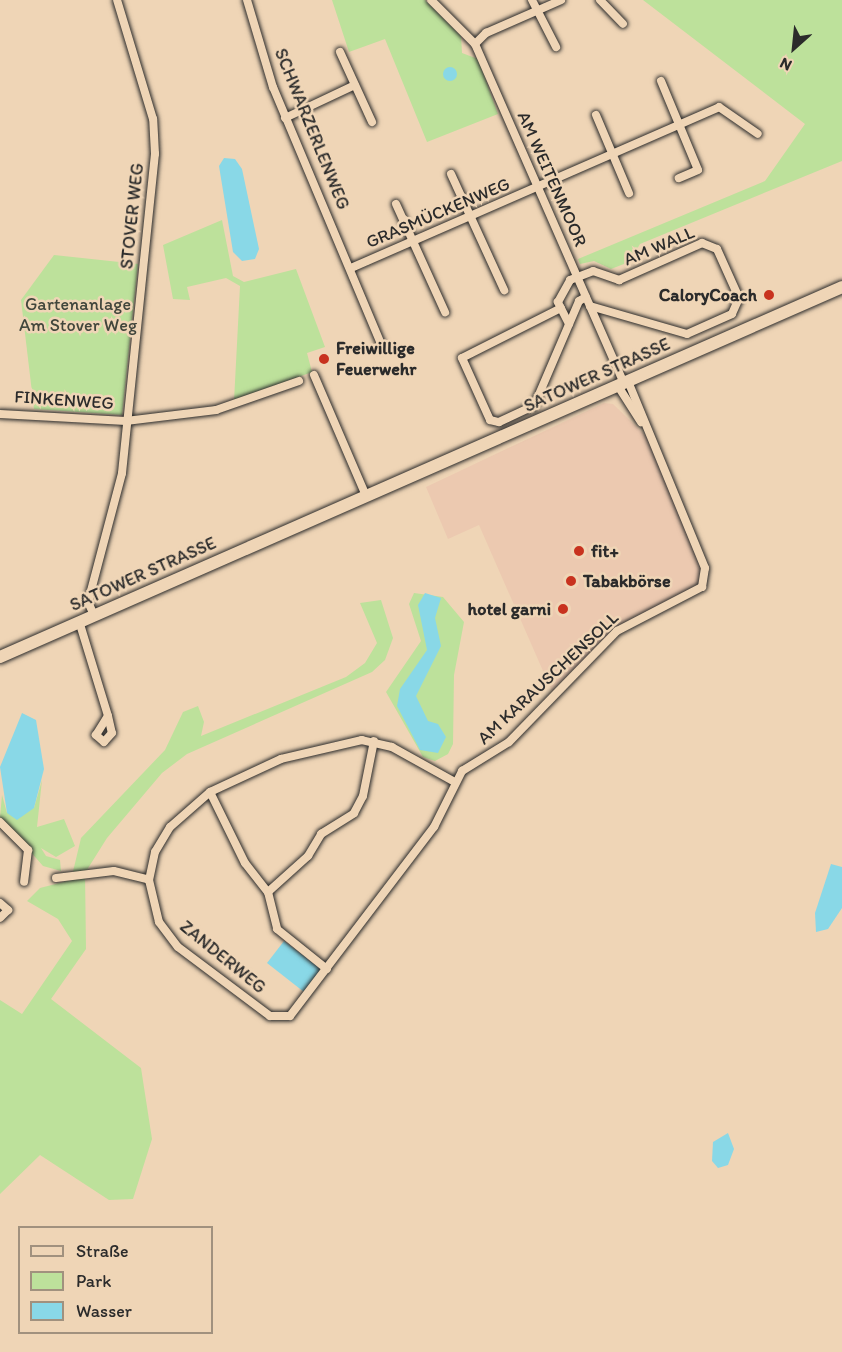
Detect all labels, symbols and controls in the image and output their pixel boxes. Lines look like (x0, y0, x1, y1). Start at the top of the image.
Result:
north arrow (764, 18, 824, 78)
street label: SCHWARZERLENWEG (270, 45, 354, 213)
text: N (776, 54, 795, 75)
street label: AM WEITENMOOR (513, 109, 591, 249)
street label: STOVER WEG (116, 162, 148, 270)
street label: GRASMÜCKENWEG (363, 173, 513, 253)
street label: AM WALL (620, 221, 698, 271)
place label: CaloryCoach (659, 284, 757, 306)
marker: CaloryCoach (762, 288, 776, 302)
park label: Gartenanlage Am Stover Weg (19, 294, 137, 336)
street label: SATOWER STRASSE (520, 333, 674, 417)
place label: Freiwillige Feuerwehr (336, 338, 416, 380)
marker: Freiwillige Feuerwehr (317, 352, 331, 366)
street label: FINKENWEG (14, 386, 114, 414)
street label: SATOWER STRASSE (66, 532, 220, 616)
place label: fit+ (591, 540, 619, 562)
marker: fit+ (572, 544, 586, 558)
place label: Tabakbörse (583, 570, 671, 592)
marker: Tabakbörse (564, 574, 578, 588)
place label: hotel garni (467, 598, 551, 620)
marker: hotel garni (556, 602, 570, 616)
street label: AM KARAUSCHENSOLL (473, 607, 623, 749)
street label: ZANDERWEG (176, 916, 270, 998)
legend (18, 1226, 213, 1334)
text: Straße (76, 1240, 129, 1262)
text: Park (76, 1270, 111, 1292)
text: Wasser (76, 1300, 132, 1322)

